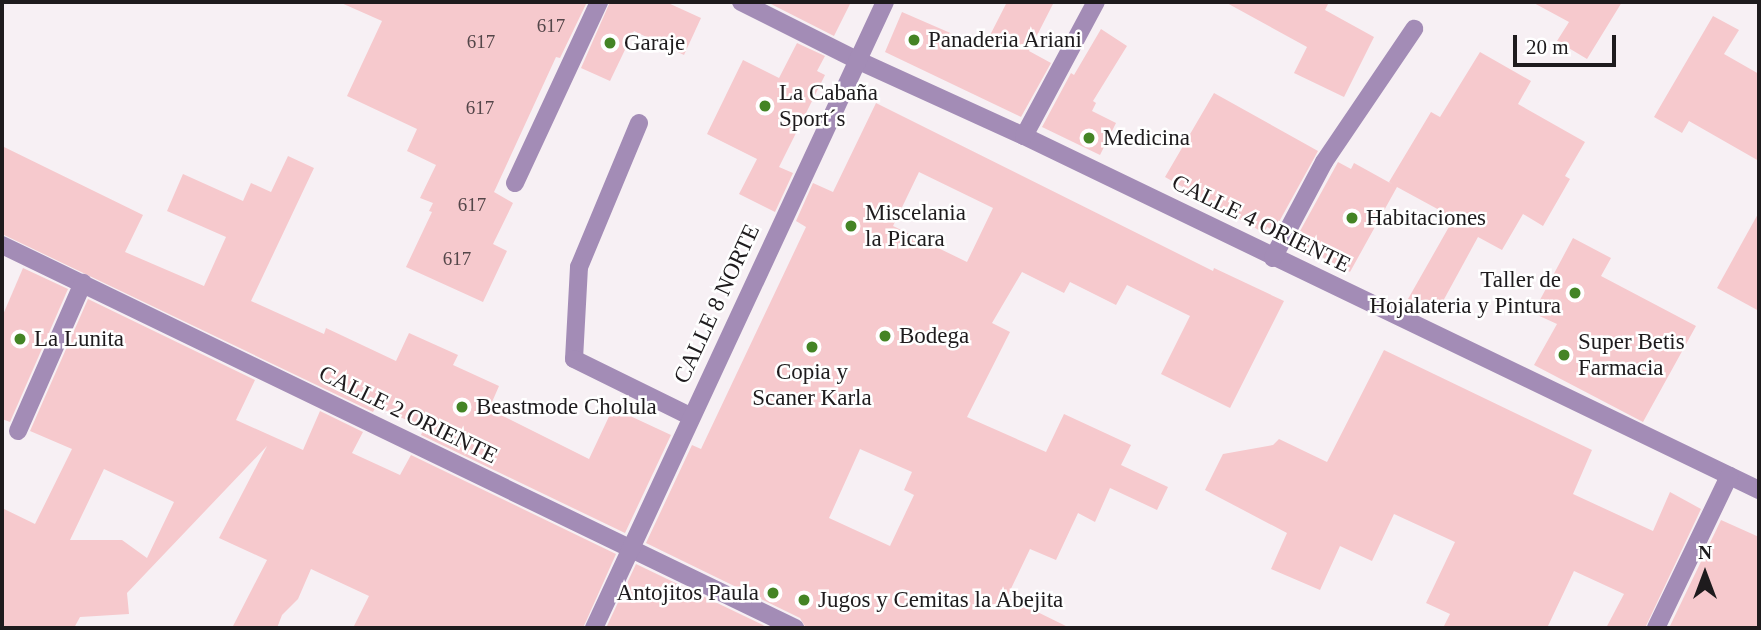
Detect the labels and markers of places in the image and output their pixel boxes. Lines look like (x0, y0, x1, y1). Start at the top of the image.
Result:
place label: Panaderia Ariani (928, 26, 1083, 54)
place label: Garaje (624, 29, 685, 57)
marker: Panaderia Ariani (906, 32, 922, 48)
marker: Garaje (602, 35, 618, 51)
place label: La Cabaña Sport´s (779, 79, 878, 133)
marker: La Cabaña Sport´s (757, 98, 773, 114)
place label: Medicina (1103, 124, 1190, 152)
marker: Medicina (1081, 130, 1097, 146)
place label: Miscelania la Picara (865, 199, 966, 253)
place label: Habitaciones (1366, 204, 1486, 232)
marker: Habitaciones (1344, 210, 1360, 226)
marker: Miscelania la Picara (843, 218, 859, 234)
place label: Taller de Hojalateria y Pintura (1369, 266, 1561, 320)
marker: Taller de Hojalateria y Pintura (1567, 285, 1583, 301)
place label: Bodega (899, 322, 969, 350)
place label: La Lunita (34, 325, 124, 353)
marker: Bodega (877, 328, 893, 344)
place label: Super Betis Farmacia (1578, 328, 1685, 382)
marker: La Lunita (12, 331, 28, 347)
marker: Copia y Scaner Karla (804, 339, 820, 355)
marker: Super Betis Farmacia (1556, 347, 1572, 363)
place label: Copia y Scaner Karla (752, 358, 872, 412)
place label: Beastmode Cholula (476, 393, 657, 421)
marker: Beastmode Cholula (454, 399, 470, 415)
place label: Antojitos Paula (617, 579, 759, 607)
marker: Antojitos Paula (765, 585, 781, 601)
place label: Jugos y Cemitas la Abejita (818, 586, 1065, 614)
marker: Jugos y Cemitas la Abejita (796, 592, 812, 608)

